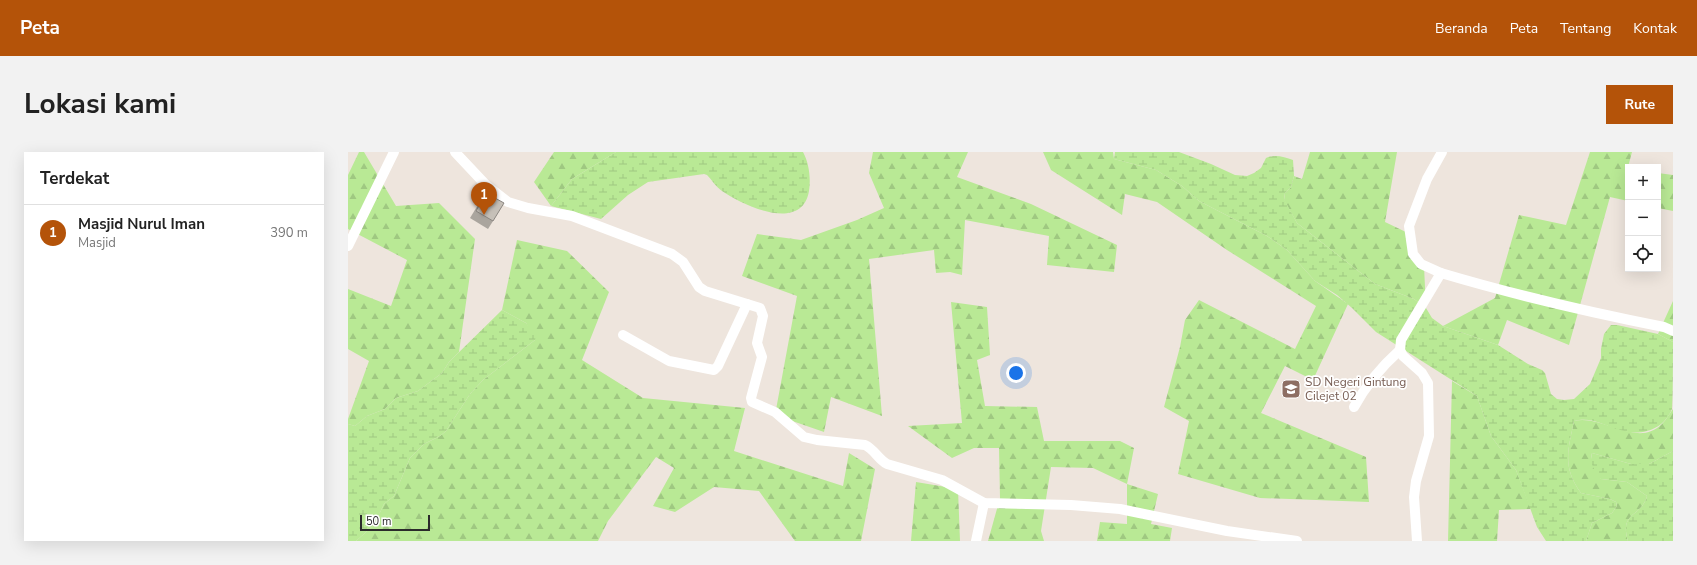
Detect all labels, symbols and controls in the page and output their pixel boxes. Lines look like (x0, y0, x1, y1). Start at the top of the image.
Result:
text: Peta (20, 15, 60, 41)
text: Beranda (1435, 19, 1488, 38)
text: Peta (1510, 19, 1538, 38)
text: Tentang (1560, 19, 1611, 38)
text: Kontak (1633, 19, 1677, 38)
text: Lokasi kami (24, 85, 176, 123)
button: Rute (1606, 85, 1673, 124)
map controls (1625, 164, 1661, 272)
button: + (1625, 164, 1661, 200)
text: Terdekat (40, 167, 109, 190)
pin: 1 (471, 182, 497, 215)
button: − (1625, 200, 1661, 236)
text: Masjid Nurul Iman (78, 214, 205, 234)
text: 1 (49, 224, 57, 242)
text: 390 m (270, 224, 308, 242)
text: Masjid (78, 234, 116, 252)
button: locate (1625, 236, 1661, 272)
your location (1006, 363, 1026, 383)
place label: SD Negeri Gintung Cilejet 02 (1305, 374, 1406, 404)
school or university icon: SD Negeri Gintung Cilejet 02 (1280, 378, 1302, 400)
scale bar (360, 513, 430, 532)
text: 50 m (366, 514, 391, 529)

